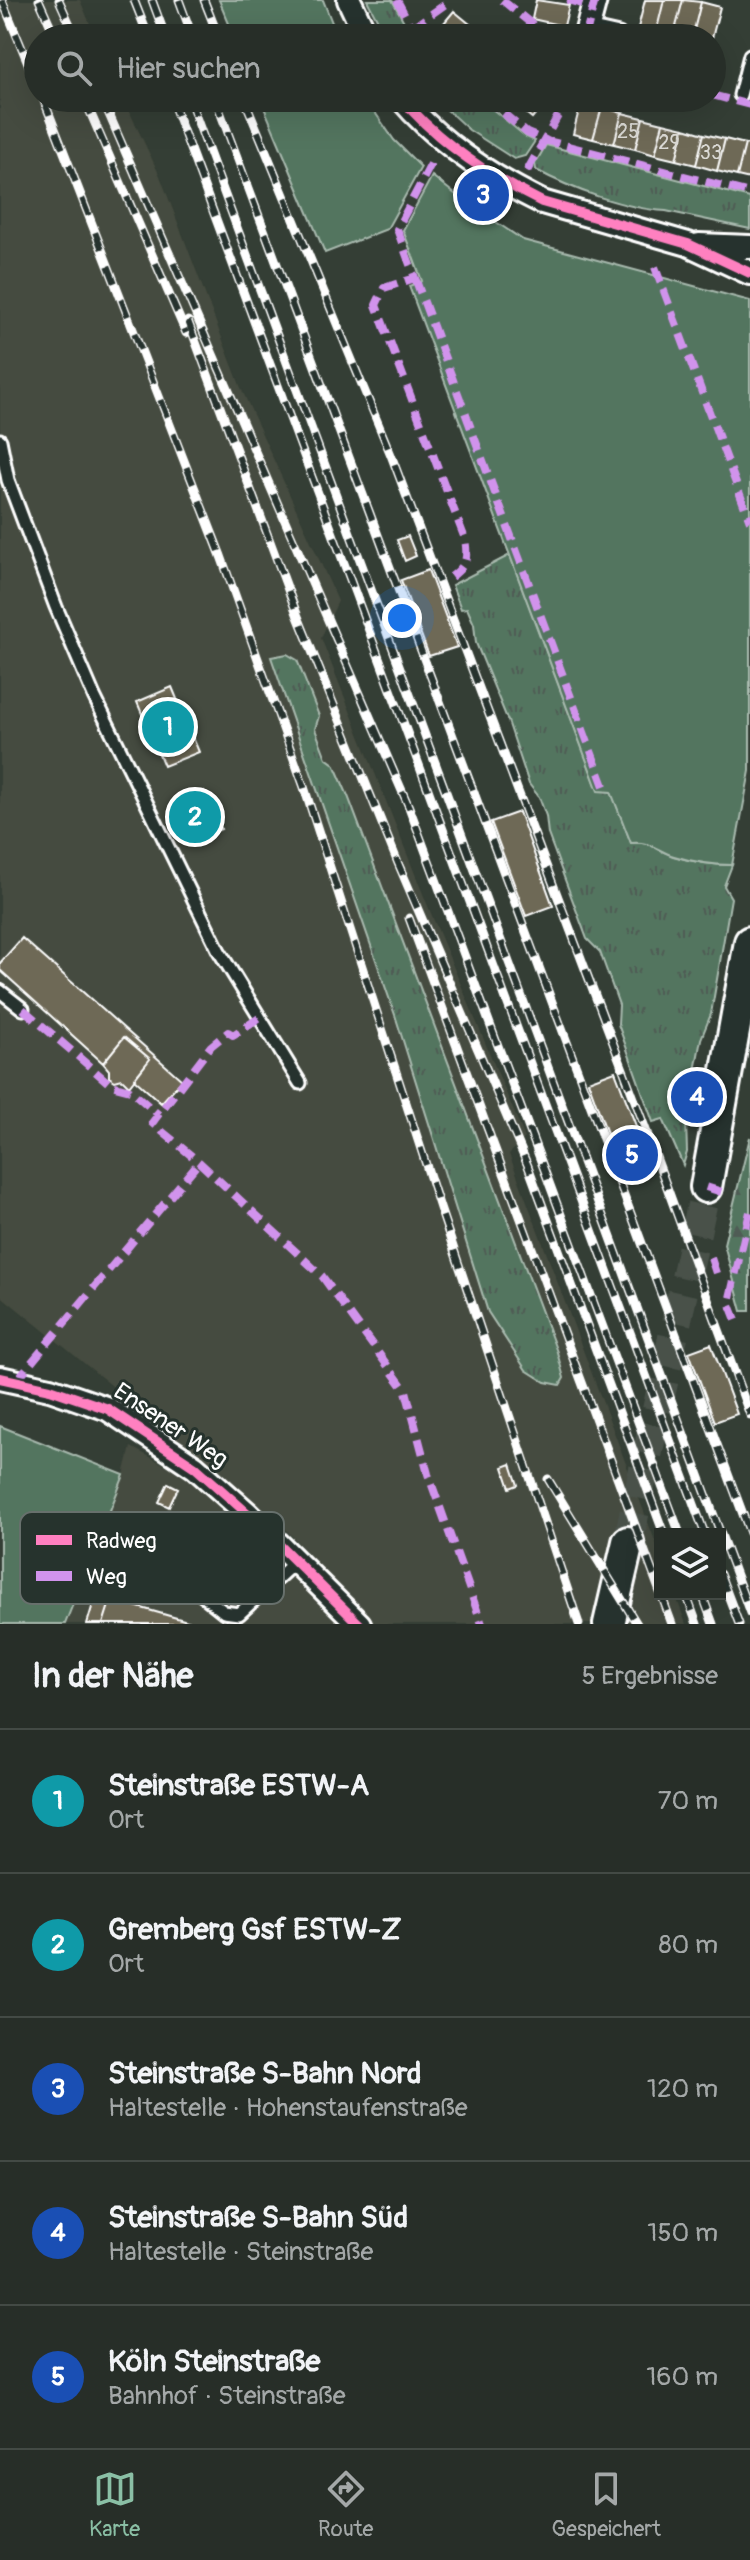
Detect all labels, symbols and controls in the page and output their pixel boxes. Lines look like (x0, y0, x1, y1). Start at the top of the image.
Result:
search box (24, 24, 726, 112)
icon: search (52, 46, 96, 90)
text: Hier suchen (116, 50, 261, 87)
house number: 25 (617, 119, 639, 144)
house number: 29 (658, 130, 680, 155)
house number: 33 (700, 140, 722, 165)
pin: 3 (457, 165, 509, 225)
your location (382, 598, 422, 638)
pin: 1 (142, 697, 194, 757)
pin: 2 (169, 787, 221, 847)
pin: 4 (671, 1067, 723, 1127)
pin: 5 (606, 1125, 658, 1185)
street label: Ensener Weg (108, 1377, 233, 1474)
legend (20, 1512, 284, 1604)
text: Radweg (86, 1527, 157, 1555)
map controls (654, 1528, 726, 1600)
button: layers (654, 1528, 726, 1600)
text: Weg (86, 1563, 127, 1591)
text: In der Nähe (32, 1655, 193, 1698)
text: 5 Ergebnisse (581, 1660, 718, 1692)
text: Steinstraße ESTW-A (108, 1767, 369, 1804)
text: 1 (53, 1785, 63, 1817)
text: 70 m (658, 1785, 718, 1817)
text: Ort (108, 1804, 144, 1836)
text: Gremberg Gsf ESTW-Z (108, 1911, 402, 1948)
text: 2 (51, 1929, 65, 1961)
text: 80 m (658, 1929, 718, 1961)
text: Ort (108, 1948, 144, 1980)
text: Steinstraße S-Bahn Nord (108, 2055, 422, 2092)
text: 3 (51, 2073, 65, 2105)
text: 120 m (647, 2073, 718, 2105)
text: Haltestelle · Hohenstaufenstraße (108, 2092, 468, 2124)
text: Steinstraße S-Bahn Süd (108, 2199, 408, 2236)
text: 4 (50, 2217, 66, 2249)
text: 150 m (647, 2217, 718, 2249)
text: Haltestelle · Steinstraße (108, 2236, 373, 2268)
text: Köln Steinstraße (108, 2343, 320, 2380)
text: 5 (51, 2361, 65, 2393)
text: 160 m (646, 2361, 718, 2393)
text: Bahnhof · Steinstraße (108, 2380, 346, 2412)
tab: Karte (89, 2467, 140, 2543)
tab: Route (318, 2467, 373, 2543)
tab: Gespeichert (551, 2467, 661, 2543)

